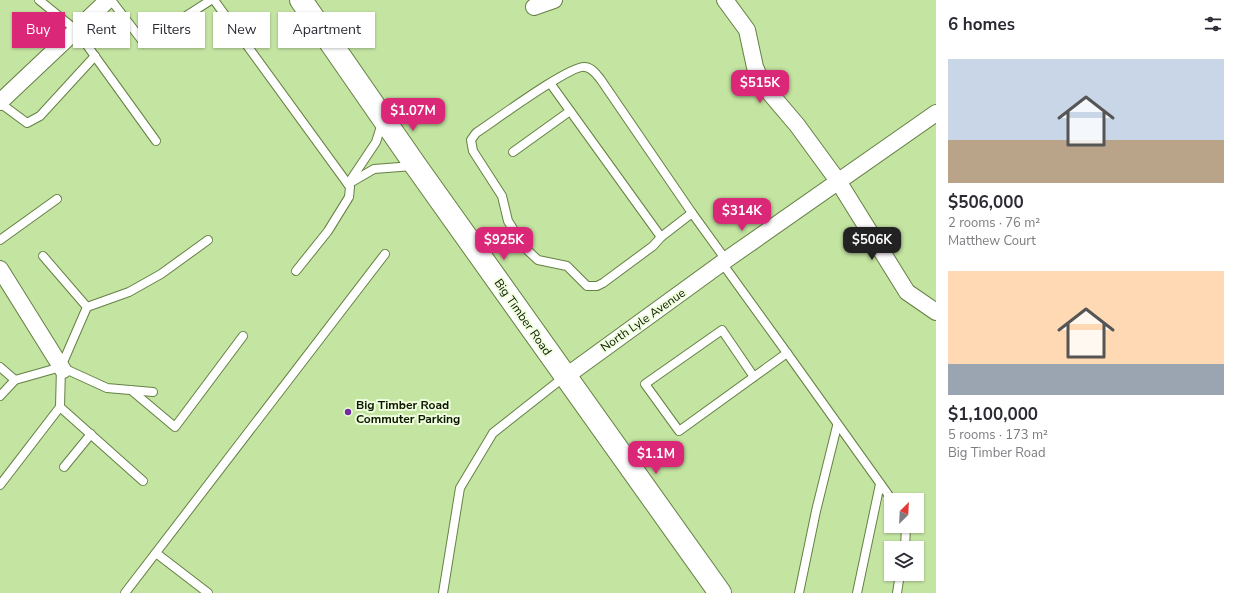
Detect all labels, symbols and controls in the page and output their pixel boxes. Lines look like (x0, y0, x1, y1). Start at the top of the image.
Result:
chip: Buy (12, 12, 65, 48)
chip: Rent (73, 12, 130, 48)
chip: Filters (138, 12, 205, 48)
chip: New (213, 12, 270, 48)
chip: Apartment (278, 12, 375, 48)
text: 6 homes (948, 13, 1015, 36)
icon: filters (1202, 13, 1224, 35)
pin: $515K (732, 70, 788, 104)
text: $515K (740, 74, 780, 92)
icon: home (1050, 85, 1122, 157)
pin: $1.07M (380, 98, 446, 132)
text: $1.07M (390, 102, 436, 120)
text: $506,000 (948, 191, 1024, 214)
pin: $314K (714, 198, 770, 232)
text: $314K (722, 202, 762, 220)
text: 2 rooms · 76 m² (948, 214, 1040, 232)
pin: $925K (476, 227, 532, 261)
pin: $506K (844, 227, 900, 261)
text: $925K (484, 231, 524, 249)
text: $506K (852, 231, 892, 249)
text: Matthew Court (948, 232, 1036, 250)
street label: Big Timber Road (491, 276, 555, 358)
street label: North Lyle Avenue (597, 285, 689, 355)
icon: home (1050, 297, 1122, 369)
place label: Big Timber Road Commuter Parking (356, 397, 460, 427)
text: $1,100,000 (948, 403, 1038, 426)
marker: Big Timber Road Commuter Parking (343, 407, 353, 417)
text: 5 rooms · 173 m² (948, 426, 1048, 444)
pin: $1.1M (628, 441, 684, 475)
text: Big Timber Road (948, 444, 1045, 462)
text: $1.1M (637, 445, 675, 463)
north arrow (884, 493, 924, 533)
map controls (884, 493, 924, 581)
button: layers (884, 541, 924, 581)

